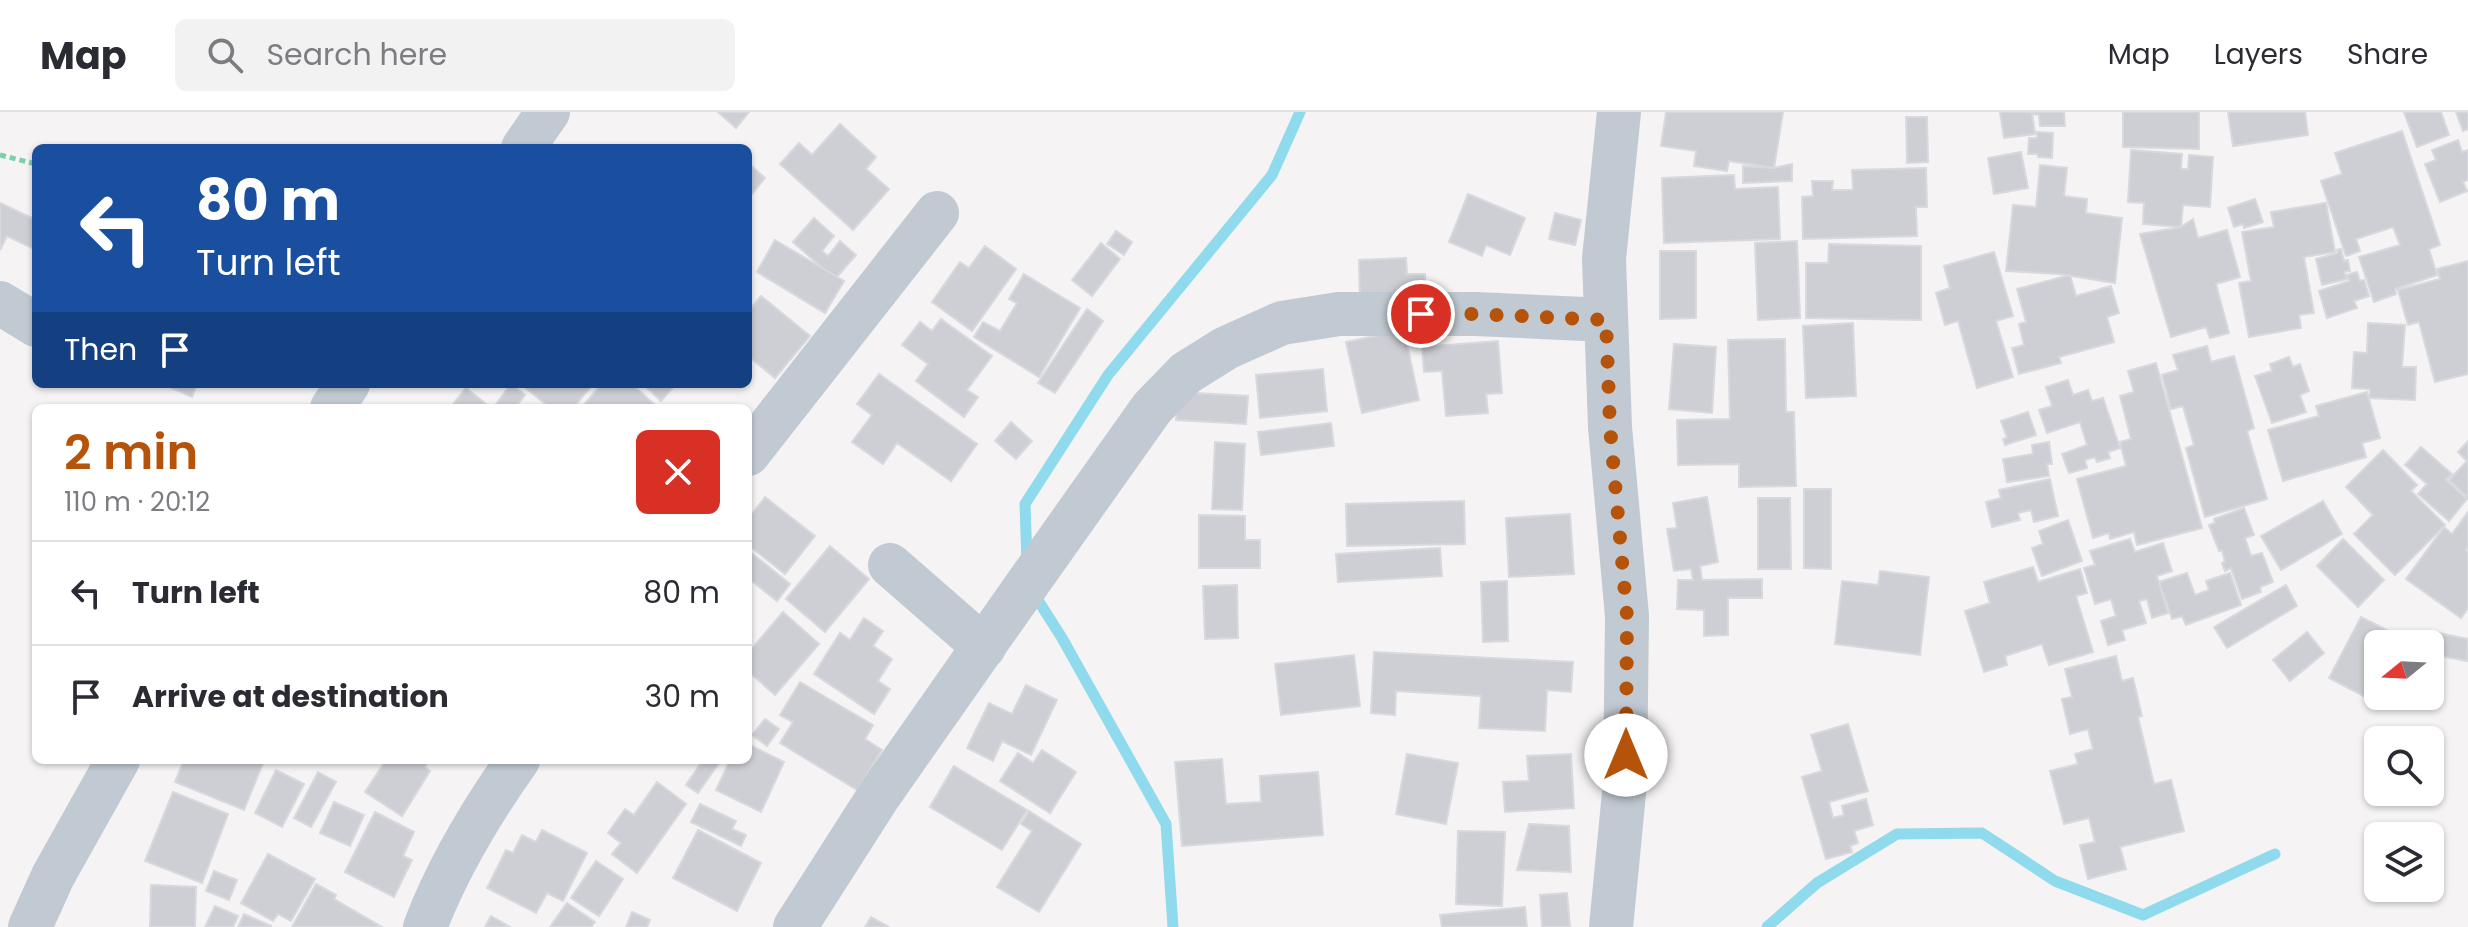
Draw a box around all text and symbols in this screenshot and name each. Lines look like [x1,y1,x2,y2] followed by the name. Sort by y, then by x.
[175,19,735,91] search box
[40,29,127,82] text: Map
[203,33,247,77] icon: search
[267,33,447,76] text: Search here
[2108,35,2170,74] text: Map
[2214,35,2303,74] text: Layers
[2347,35,2428,74] text: Share
[196,161,340,240] text: 80 m
[64,176,168,280] icon: left
[196,237,341,288] text: Turn left
[1387,280,1455,348] pin
[1399,292,1443,336] icon: arrive
[64,328,137,371] text: Then
[153,328,197,372] icon: arrive
[64,419,198,486] text: 2 min
[636,430,720,514] button: close
[64,484,210,520] text: 110 m · 20:12
[64,571,108,615] icon: left
[132,571,260,614] text: Turn left
[643,571,720,614] text: 80 m
[2364,630,2444,710] north arrow
[2364,630,2444,902] map controls
[64,675,108,719] icon: arrive
[132,675,449,718] text: Arrive at destination
[645,675,720,718] text: 30 m
[1584,713,1668,797] position arrow
[2364,726,2444,806] button: search
[2364,822,2444,902] button: layers

